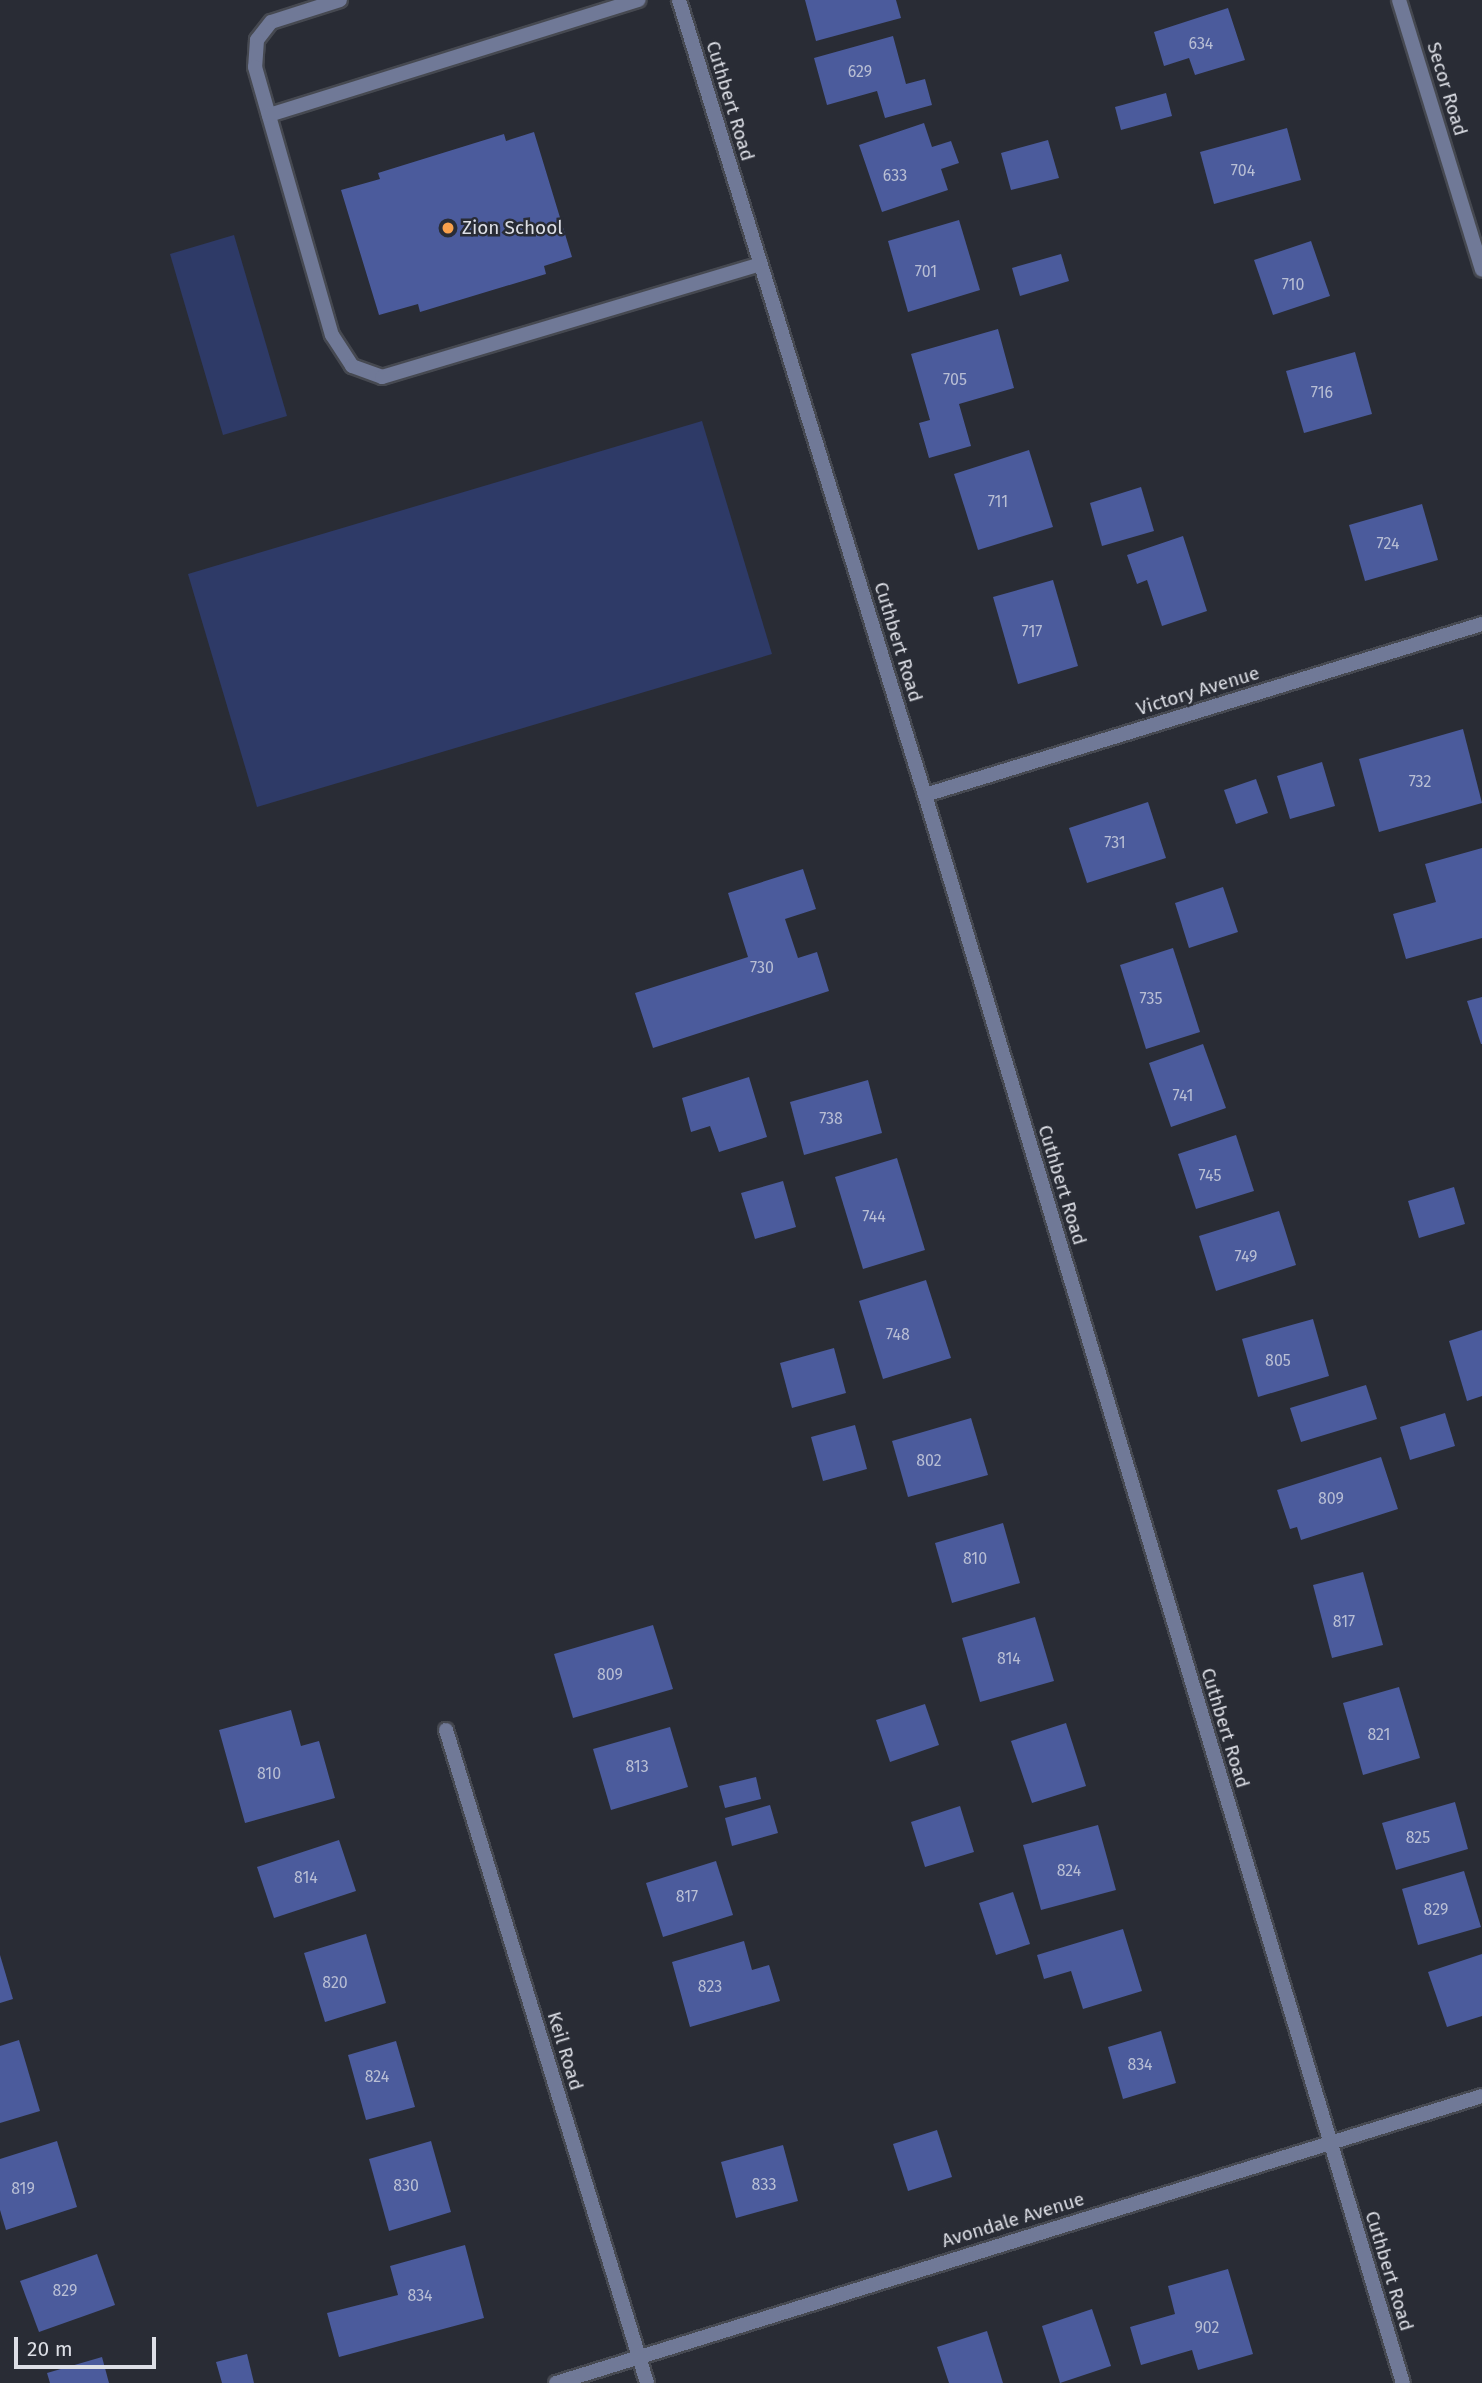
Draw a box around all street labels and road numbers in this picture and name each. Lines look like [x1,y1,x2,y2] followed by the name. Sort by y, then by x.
[701,38,759,164] street label: Cuthbert Road
[1422,39,1472,139] street label: Secor Road
[869,579,927,705] street label: Cuthbert Road
[1134,661,1262,721] street label: Victory Avenue
[1033,1122,1091,1248] street label: Cuthbert Road
[1196,1665,1254,1791] street label: Cuthbert Road
[542,2009,588,2093] street label: Keil Road
[939,2187,1087,2253] street label: Avondale Avenue
[1360,2208,1418,2334] street label: Cuthbert Road

